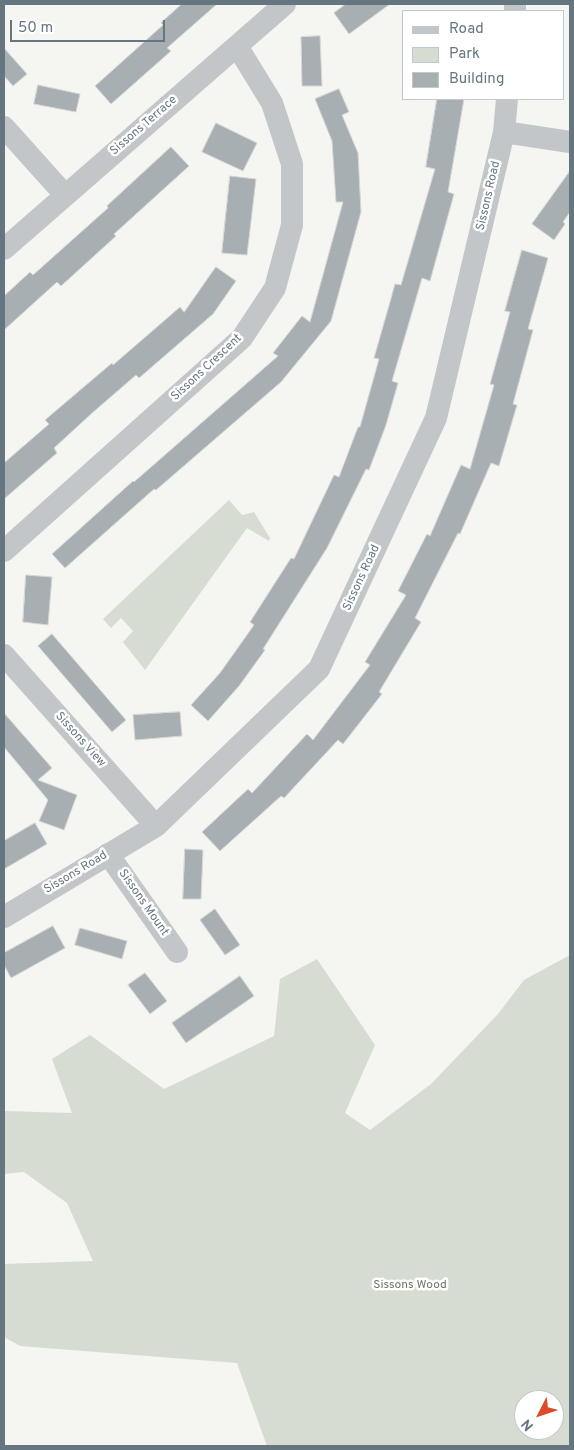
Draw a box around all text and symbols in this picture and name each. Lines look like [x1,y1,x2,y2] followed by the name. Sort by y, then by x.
[12,10,168,42] scale bar
[402,10,564,100] legend
[18,19,53,38] text: 50 m
[449,20,484,39] text: Road
[449,45,480,64] text: Park
[449,70,504,89] text: Building
[108,93,180,159] street label: Sissons Terrace
[474,160,504,232] street label: Sissons Road
[169,332,245,404] street label: Sissons Crescent
[340,543,384,613] street label: Sissons Road
[52,710,108,770] street label: Sissons View
[42,849,110,897] street label: Sissons Road
[115,867,171,939] street label: Sissons Mount
[373,1279,447,1293] park label: Sissons Wood
[514,1390,564,1440] north arrow
[518,1415,538,1434] text: N

